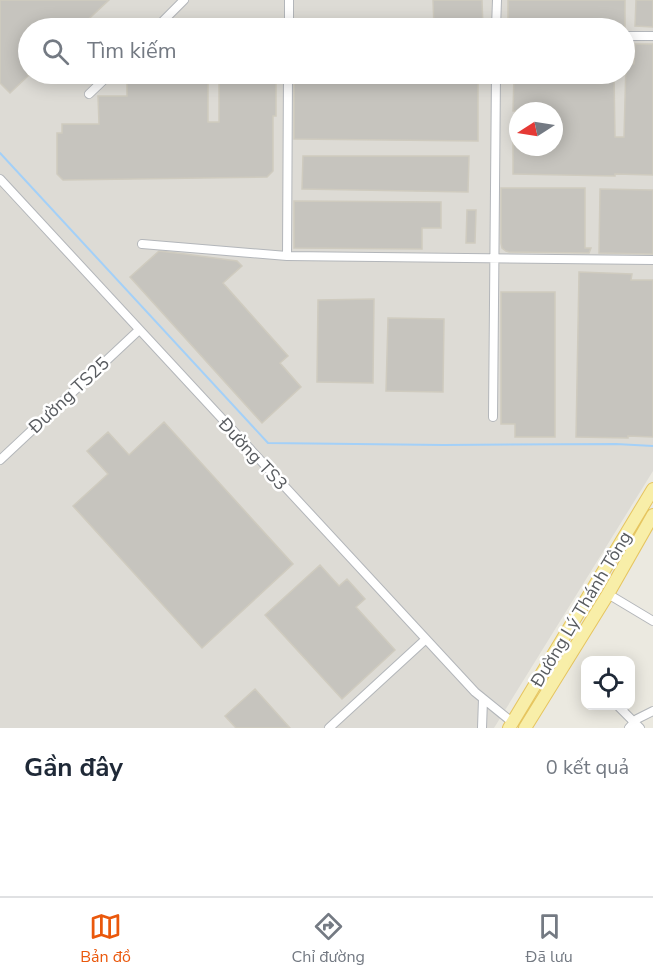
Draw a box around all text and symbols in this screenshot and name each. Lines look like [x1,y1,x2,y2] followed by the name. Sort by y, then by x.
[18,18,635,84] search box
[39,35,72,68] icon: search
[87,36,176,66] text: Tìm kiếm
[509,102,563,156] north arrow
[23,351,114,439] street label: Đường TS25
[212,412,293,496] street label: Đường TS3
[524,527,637,692] street label: Đường Lý Thánh Tông
[581,656,635,710] map controls
[581,656,635,710] button: locate
[24,750,123,785] text: Gần đây
[546,754,629,781] text: 0 kết quả
[80,910,131,968] tab: Bản đồ
[292,910,365,968] tab: Chỉ đường
[526,910,573,968] tab: Đã lưu

